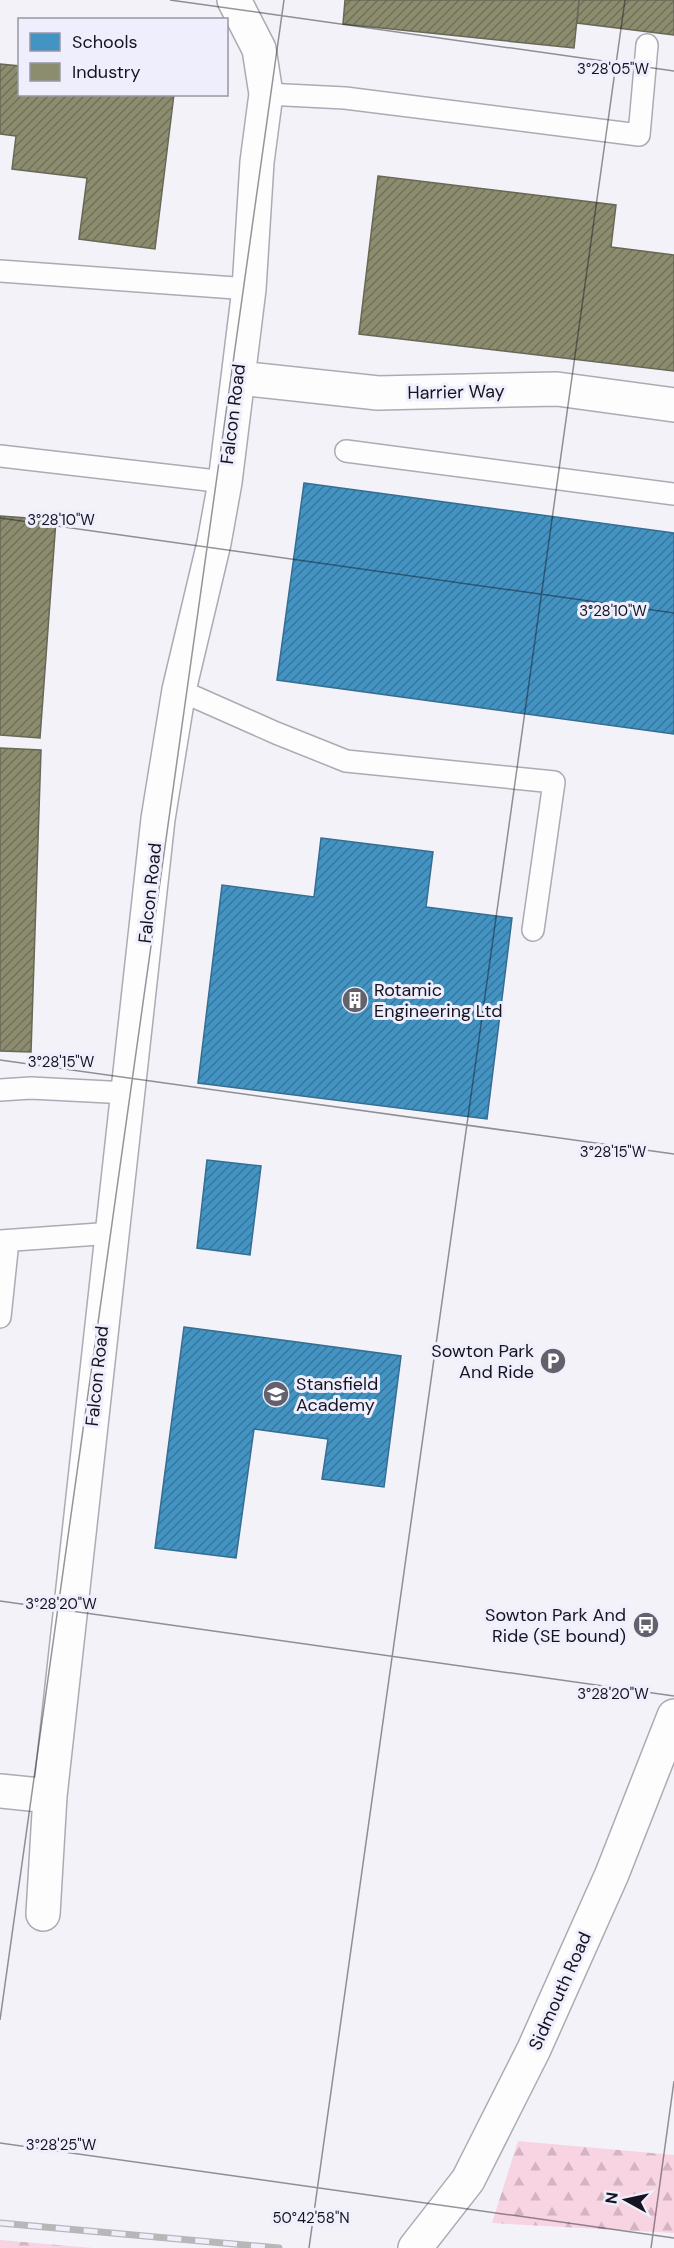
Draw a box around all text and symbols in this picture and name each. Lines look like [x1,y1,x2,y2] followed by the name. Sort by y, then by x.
[18,18,228,96] legend
[72,30,137,54] text: Schools
[577,59,649,79] text: 3°28'05"W
[72,60,141,84] text: Industry
[215,362,251,466] street label: Falcon Road
[407,379,505,405] street label: Harrier Way
[27,510,95,530] text: 3°28'10"W
[579,601,647,621] text: 3°28'10"W
[133,842,167,944] street label: Falcon Road
[374,978,502,1023] place label: Rotamic Engineering Ltd
[340,985,370,1015] building icon: Rotamic Engineering Ltd
[28,1052,95,1072] text: 3°28'15"W
[580,1142,647,1162] text: 3°28'15"W
[80,1325,114,1427] street label: Falcon Road
[431,1339,534,1384] place label: Sowton Park And Ride
[538,1346,568,1376] parking icon: Sowton Park And Ride
[296,1372,378,1417] place label: Stansfield Academy
[261,1379,291,1409] school or university icon: Stansfield Academy
[25,1594,97,1614] text: 3°28'20"W
[485,1603,626,1648] place label: Sowton Park And Ride (SE bound)
[631,1610,661,1640] bus stop icon: Sowton Park And Ride (SE bound)
[577,1684,649,1704] text: 3°28'20"W
[523,1928,597,2054] street label: Sidmouth Road
[26,2135,97,2155] text: 3°28'25"W
[596,2170,656,2230] north arrow
[600,2191,623,2205] text: N
[272,2208,350,2228] text: 50°42'58"N

